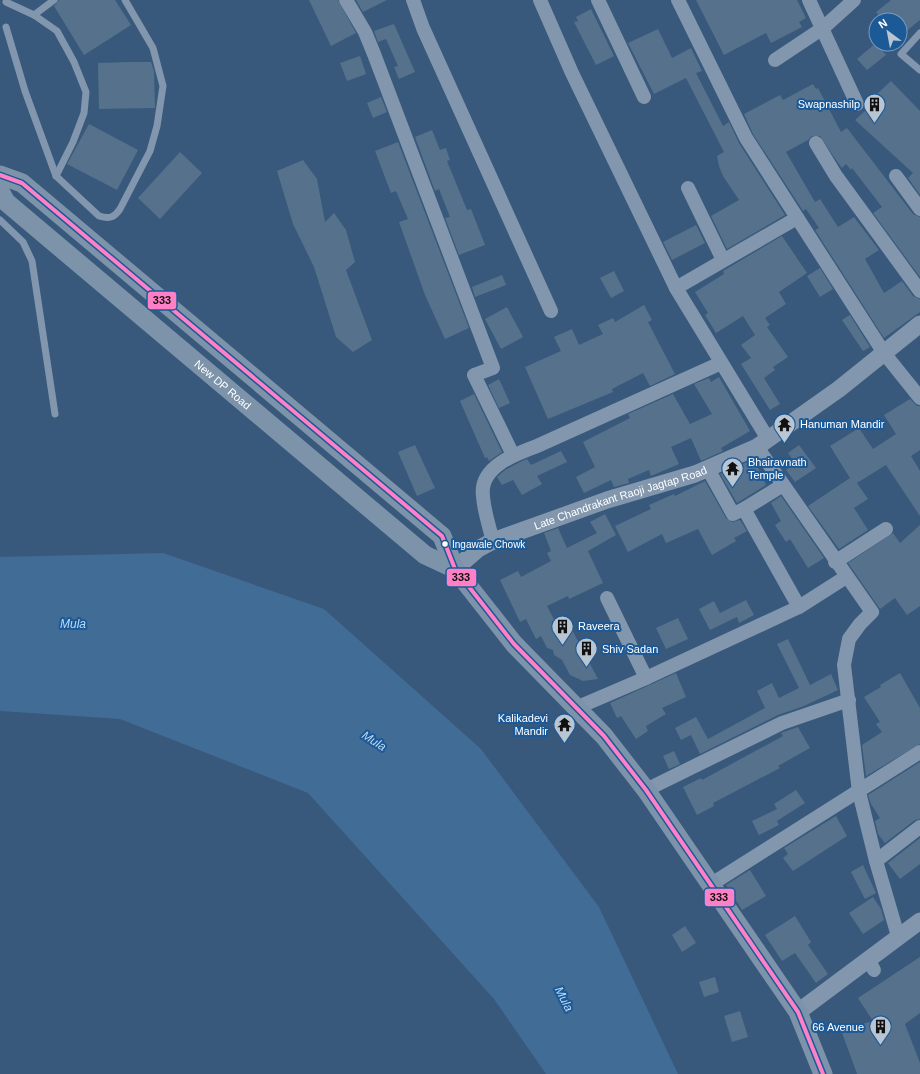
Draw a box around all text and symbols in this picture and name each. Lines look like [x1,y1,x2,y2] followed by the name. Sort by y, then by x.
[868,12,908,52] north arrow
[876,16,889,31] text: N
[862,91,888,124] building icon: Swapnashilp
[798,98,860,110] place label: Swapnashilp
[147,291,177,310] line badge: 333
[153,294,171,306] text: 333
[192,358,253,412] street label: New DP Road
[772,411,798,444] temple icon: Hanuman Mandir
[800,418,885,430] place label: Hanuman Mandir
[719,455,745,488] temple icon: Bhairavnath Temple
[748,456,807,481] place label: Bhairavnath Temple
[532,464,709,532] street label: Late Chandrakant Raoji Jagtap Road
[440,539,450,549] marker: Ingawale Chowk
[452,539,526,550] place label: Ingawale Chowk
[446,568,477,587] line badge: 333
[452,571,470,583] text: 333
[550,613,576,646] building icon: Raveera
[60,617,86,631] water label: Mula
[578,620,620,632] place label: Raveera
[573,636,599,669] building icon: Shiv Sadan
[602,643,658,655] place label: Shiv Sadan
[551,711,577,744] temple icon: Kalikadevi Mandir
[498,712,548,737] place label: Kalikadevi Mandir
[359,728,389,754] water label: Mula
[704,888,735,907] line badge: 333
[710,891,728,903] text: 333
[552,984,576,1014] water label: Mula
[867,1014,893,1047] building icon: 66 Avenue
[812,1021,864,1033] place label: 66 Avenue

